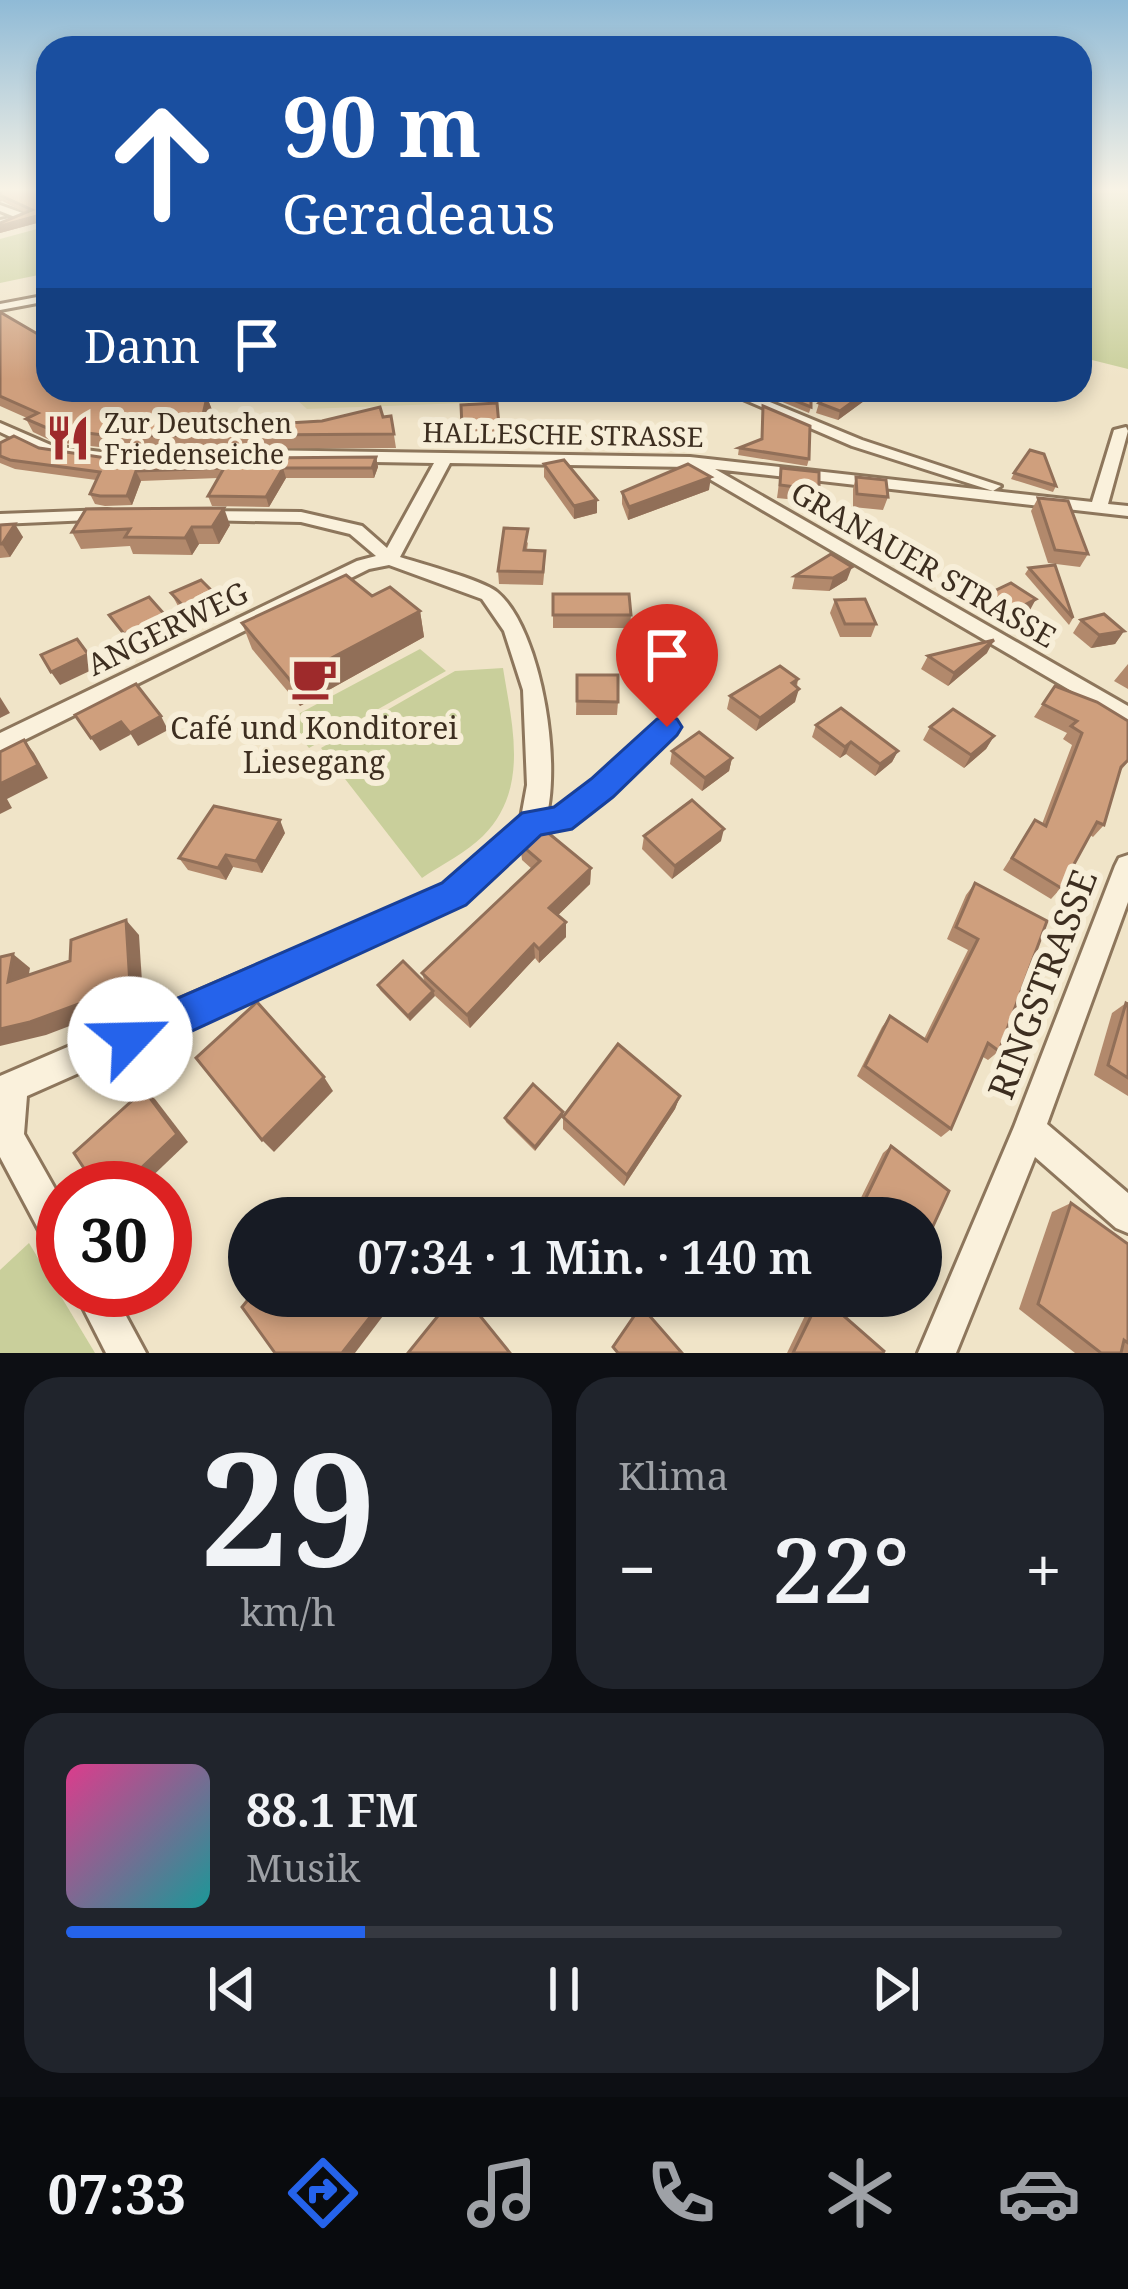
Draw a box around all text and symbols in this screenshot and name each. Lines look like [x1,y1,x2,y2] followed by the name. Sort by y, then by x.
[282,67,482,182] text: 90 m
[84,84,240,240] icon: ahead
[282,176,555,250] text: Geradeaus
[224,312,290,378] icon: arrive
[84,315,200,376] text: Dann
[104,404,292,472] place label: Zur Deutschen Friedenseiche
[43,413,93,463] restaurant icon: Zur Deutschen Friedenseiche
[422,413,704,455] street label: HALLESCHE STRASSE
[784,471,1064,657] street label: GRANAUER STRASSE
[80,571,254,685] street label: ANGERWEG
[616,604,718,727] pin
[634,622,700,688] icon: arrive
[289,653,339,703] cafe icon: Café und Konditorei Liesegang
[170,707,458,782] place label: Café und Konditorei Liesegang
[976,862,1108,1106] street label: RINGSTRASSE
[67,976,193,1102] position arrow
[36,1161,192,1317] speed limit sign: 30
[358,1226,812,1287] text: 07:34 · 1 Min. · 140 m
[200,1399,376,1612] text: 29
[618,1448,729,1501] text: Klima
[772,1507,909,1629] text: 22°
[618,1523,656,1613] text: −
[1025,1523,1062,1613] text: +
[240,1584,336,1637] text: km/h
[246,1779,418,1840] text: 88.1 FM
[246,1840,360,1893] text: Musik
[199,1956,265,2022] icon: previous
[531,1956,597,2022] icon: pause
[863,1956,929,2022] icon: next
[281,2151,365,2235] icon: directions
[460,2151,544,2235] icon: music
[639,2151,723,2235] icon: phone
[818,2151,902,2235] icon: climate
[997,2151,1081,2235] icon: car
[47,2156,186,2230] text: 07:33

